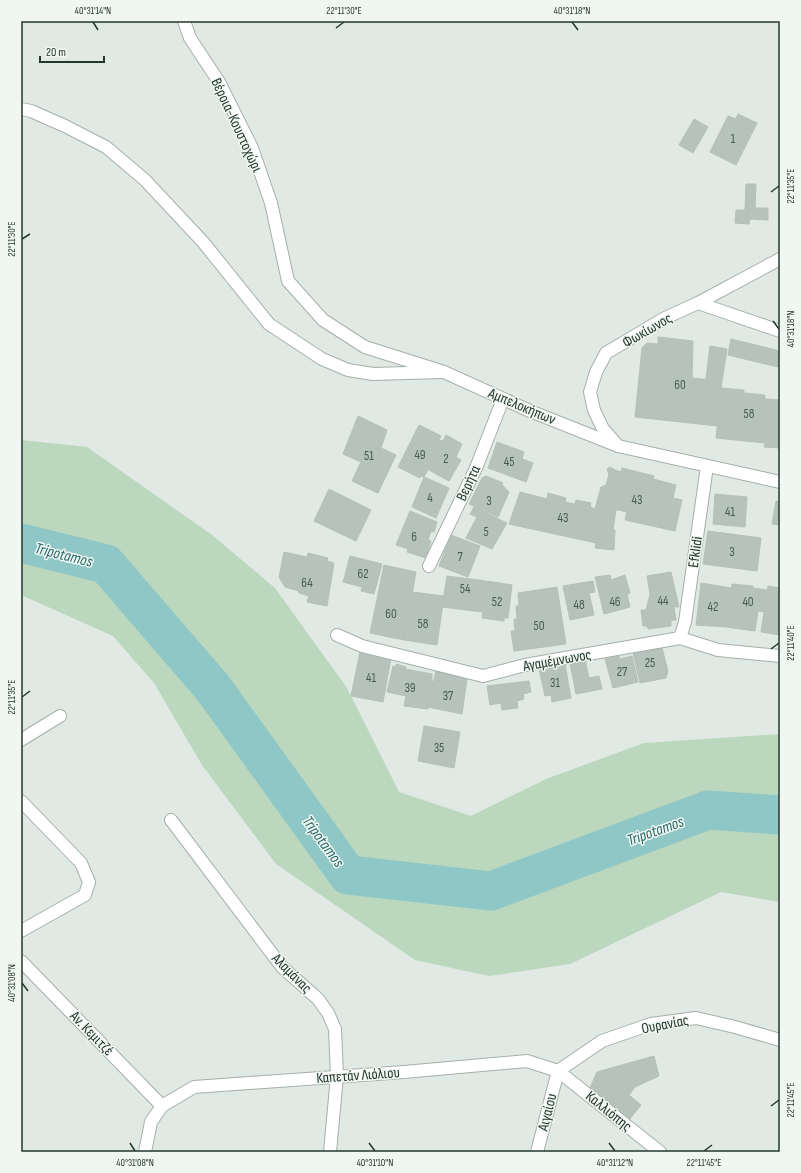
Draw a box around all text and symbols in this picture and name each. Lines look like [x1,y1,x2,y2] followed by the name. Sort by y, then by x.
[75,5,111,17] text: 40°31'14"N
[326,5,362,17] text: 22°11'30"E
[554,5,590,17] text: 40°31'18"N
[40,38,104,64] scale bar
[46,45,66,60] text: 20 m
[206,75,267,176] street label: Βέροια-Κουστοχώρι
[731,131,736,147] house number: 1
[785,169,797,203] text: 22°11'35"E
[6,221,18,257] text: 22°11'30"E
[619,309,676,352] street label: Φωκίωνος
[785,311,797,347] text: 40°31'18"N
[674,377,686,393] house number: 60
[484,383,558,429] street label: Αμπελοκήπων
[744,406,755,422] house number: 58
[414,447,426,463] house number: 49
[364,448,374,464] house number: 51
[443,451,449,467] house number: 2
[504,454,514,470] house number: 45
[452,462,485,504] street label: Βερήτα
[427,490,433,506] house number: 4
[632,492,642,508] house number: 43
[486,493,492,509] house number: 3
[725,504,735,520] house number: 41
[558,510,568,526] house number: 43
[483,524,489,540] house number: 5
[411,529,417,545] house number: 6
[684,535,707,569] street label: Efklidi
[33,539,95,572] water label: Tripotamos
[729,544,735,560] house number: 3
[457,549,463,565] house number: 7
[357,566,369,582] house number: 62
[301,575,313,591] house number: 64
[460,581,471,597] house number: 54
[658,593,669,609] house number: 44
[492,594,502,610] house number: 52
[609,594,621,610] house number: 46
[742,594,754,610] house number: 40
[573,597,585,613] house number: 48
[708,599,718,615] house number: 42
[385,606,397,622] house number: 60
[418,616,429,632] house number: 58
[533,618,545,634] house number: 50
[785,625,797,661] text: 22°11'40"E
[520,645,593,676] street label: Αγαμέμνωνος
[645,655,655,671] house number: 25
[617,664,628,680] house number: 27
[366,670,376,686] house number: 41
[550,675,560,691] house number: 31
[6,680,18,714] text: 22°11'35"E
[404,680,416,696] house number: 39
[443,688,454,704] house number: 37
[434,740,444,756] house number: 35
[298,812,348,872] water label: Tripotamos
[625,812,687,850] water label: Tripotamos
[267,949,316,998] street label: Αλαμάνας
[6,964,18,1002] text: 40°31'08"N
[65,1006,118,1060] street label: Αν. Κεμιτζέ
[640,1011,690,1038] street label: Ουρανίας
[316,1063,400,1088] street label: Καπετάν Λιόλιου
[785,1083,797,1117] text: 22°11'45"E
[582,1087,636,1136] street label: Καλλιόπης
[533,1091,561,1134] street label: Αιγαίου
[116,1157,154,1169] text: 40°31'08"N
[357,1157,393,1169] text: 40°31'10"N
[597,1157,633,1169] text: 40°31'12"N
[687,1157,721,1169] text: 22°11'45"E

